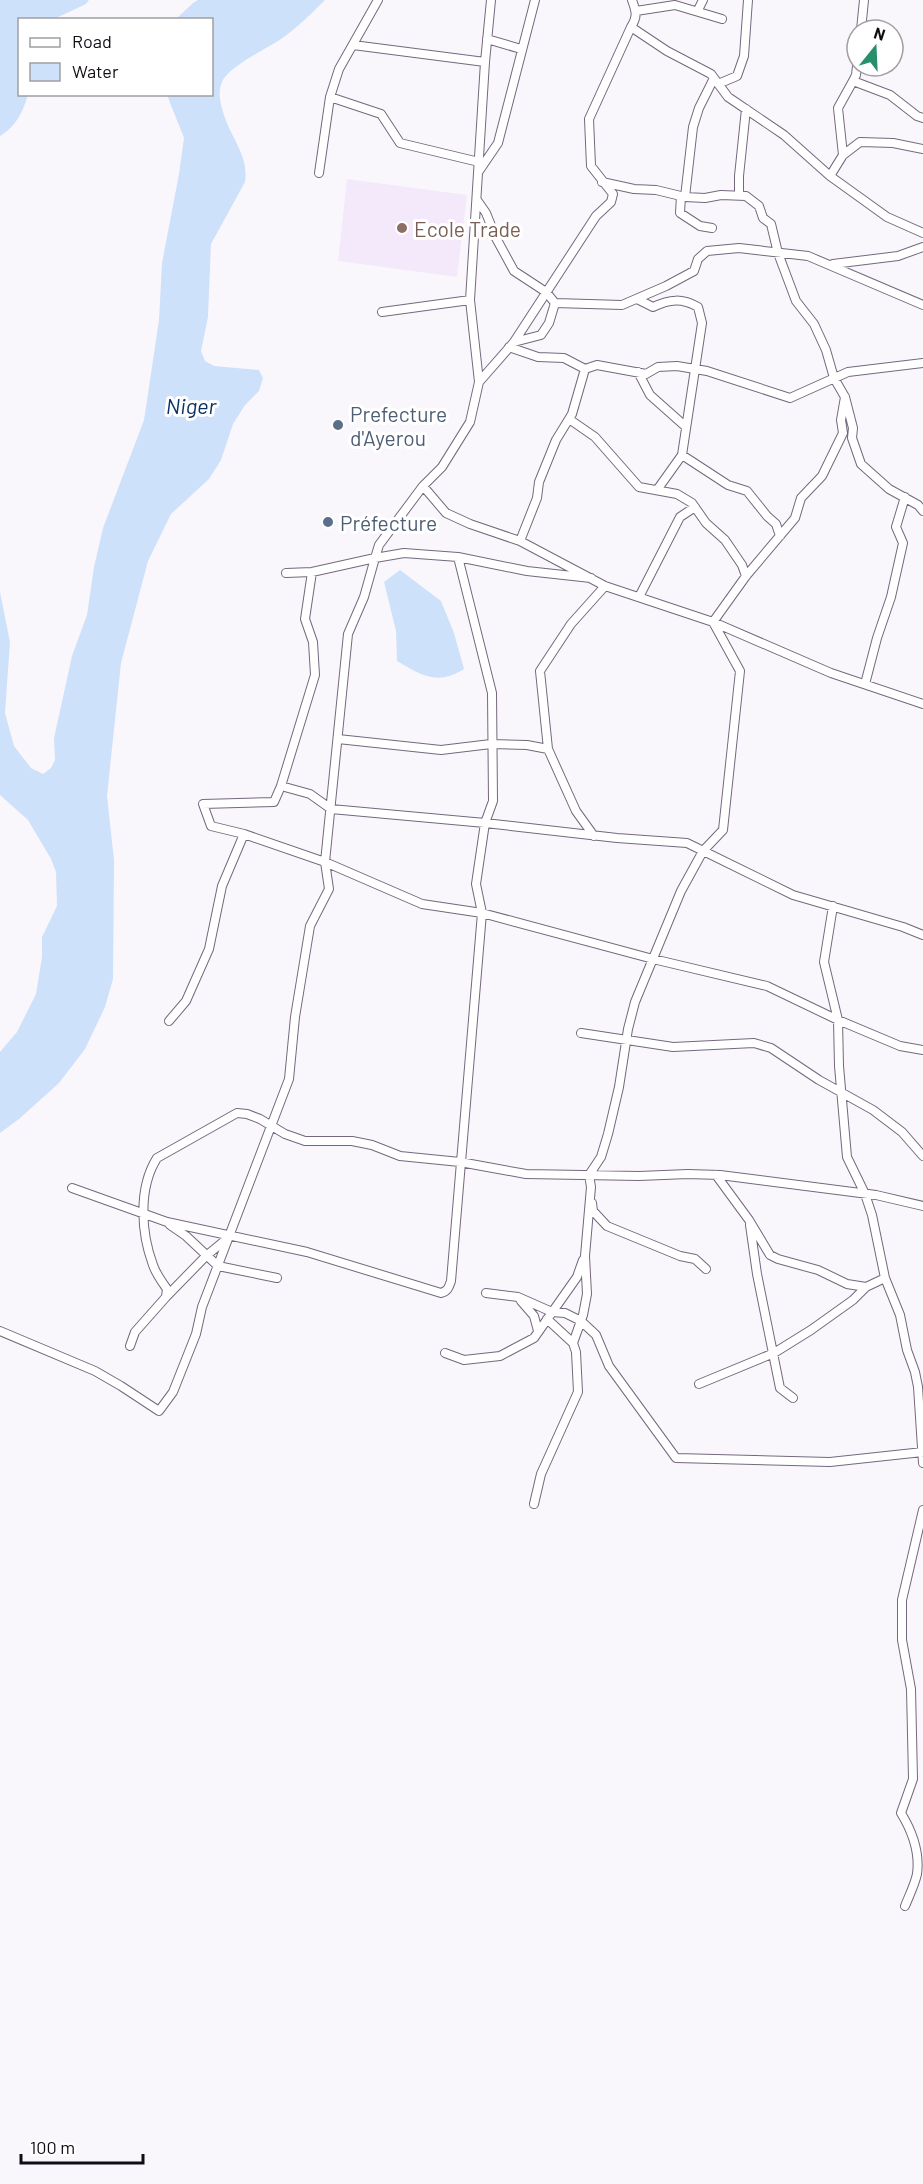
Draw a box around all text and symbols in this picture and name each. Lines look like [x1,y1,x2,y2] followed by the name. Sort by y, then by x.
[18,18,213,96] legend
[845,18,905,78] north arrow
[872,23,888,44] text: N
[72,30,112,52] text: Road
[72,60,119,82] text: Water
[414,216,521,241] place label: Ecole Trade
[395,221,409,235] marker: Ecole Trade
[166,392,217,418] water label: Niger
[350,401,447,450] place label: Prefecture d'Ayerou
[331,418,345,432] marker: Prefecture d'Ayerou
[340,510,437,535] place label: Préfecture
[321,515,335,529] marker: Préfecture
[21,2127,142,2165] scale bar
[30,2136,75,2158] text: 100 m

